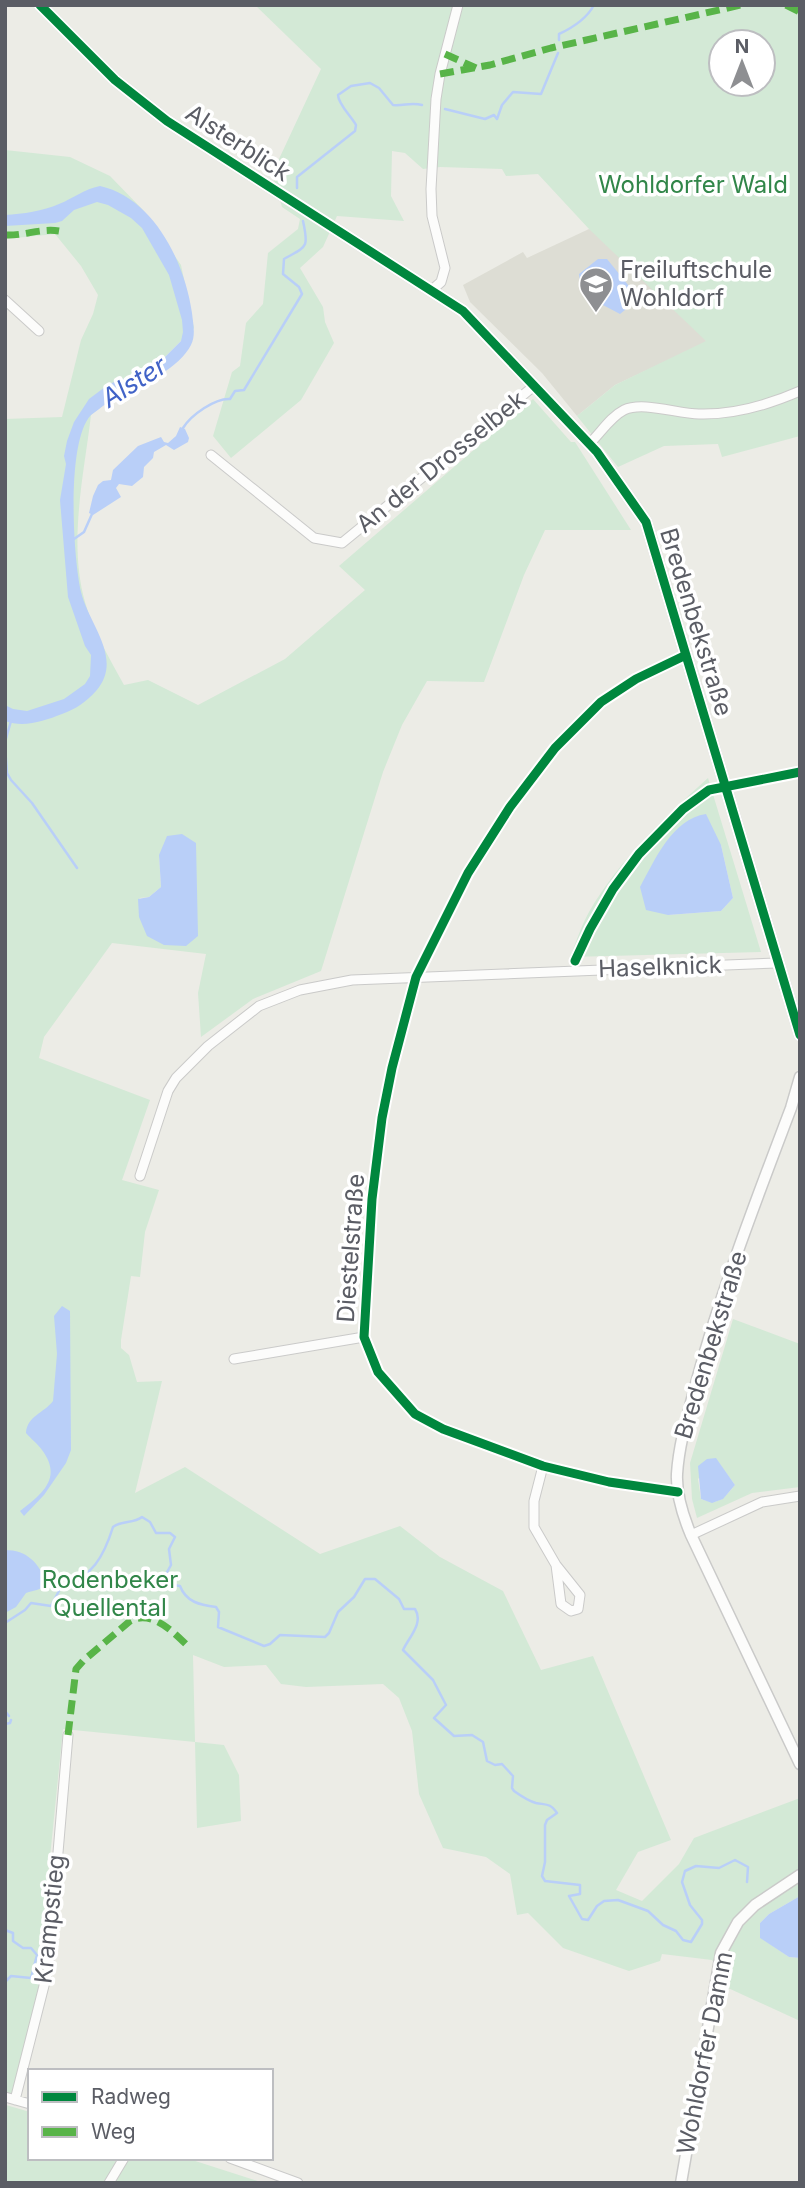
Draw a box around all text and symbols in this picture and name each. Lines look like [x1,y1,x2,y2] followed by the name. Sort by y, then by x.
[707,28,777,98] north arrow
[735,35,749,58] text: N
[180,98,296,187] street label: Alsterblick
[598,170,788,199] park label: Wohldorfer Wald
[620,255,772,312] place label: Freiluftschule Wohldorf
[577,265,615,314] school or university icon: Freiluftschule Wohldorf
[95,349,173,414] water label: Alster
[350,384,531,539] street label: An der Drosselbek
[654,524,739,719] street label: Bredenbekstraße
[598,950,722,983] street label: Haselknick
[331,1173,370,1323] street label: Diestelstraße
[668,1247,753,1442] street label: Bredenbekstraße
[42,1565,178,1622] park label: Rodenbeker Quellental
[28,1853,71,1985] street label: Krampstieg
[671,1949,738,2157] street label: Wohldorfer Damm
[28,2069,273,2160] legend
[91,2084,171,2109] text: Radweg
[91,2119,136,2144] text: Weg

